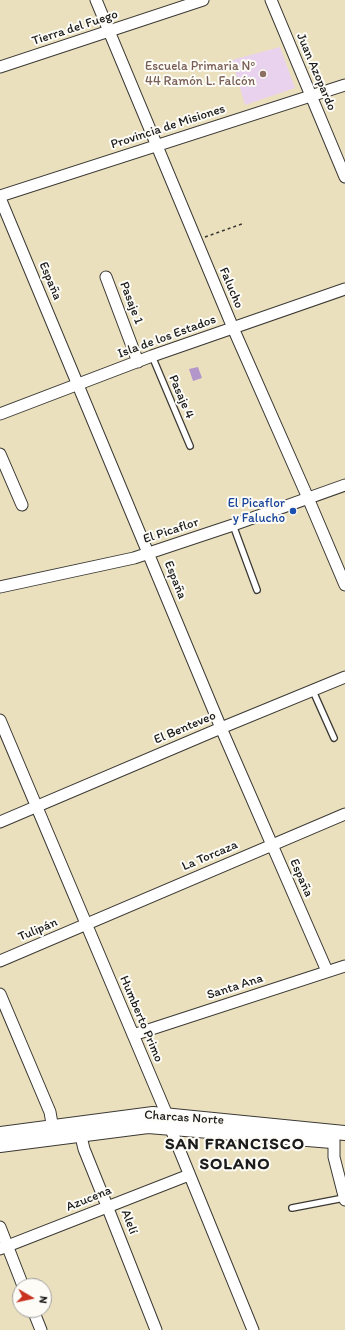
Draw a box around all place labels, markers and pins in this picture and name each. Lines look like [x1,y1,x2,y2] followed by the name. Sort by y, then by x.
[145,59,255,90] place label: Escuela Primaria Nº 44 Ramón L. Falcón
[258,69,268,79] marker: Escuela Primaria Nº 44 Ramón L. Falcón
[228,496,285,527] place label: El Picaflor y Falucho
[288,506,298,516] marker: El Picaflor y Falucho

